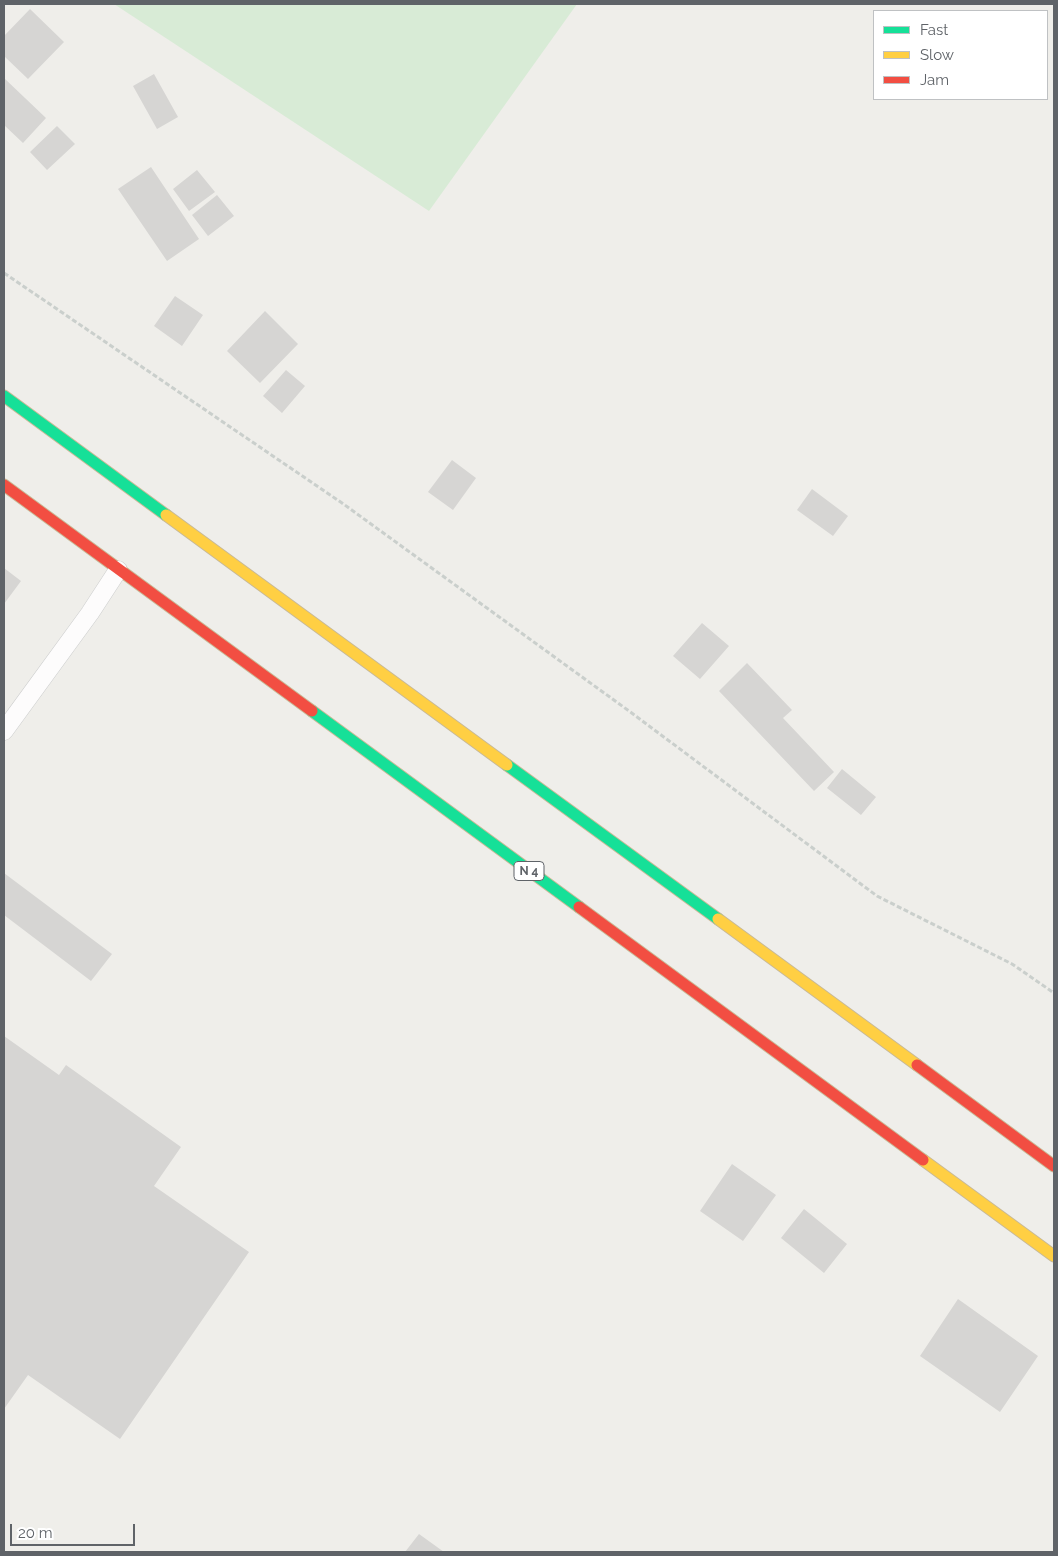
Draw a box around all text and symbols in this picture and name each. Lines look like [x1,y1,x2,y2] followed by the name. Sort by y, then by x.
[873,10,1048,100] legend
[920,21,948,39] text: Fast
[920,46,954,64] text: Slow
[920,71,949,89] text: Jam
[514,861,544,880] road number: N 4
[12,1514,138,1546] scale bar
[18,1524,53,1542] text: 20 m

